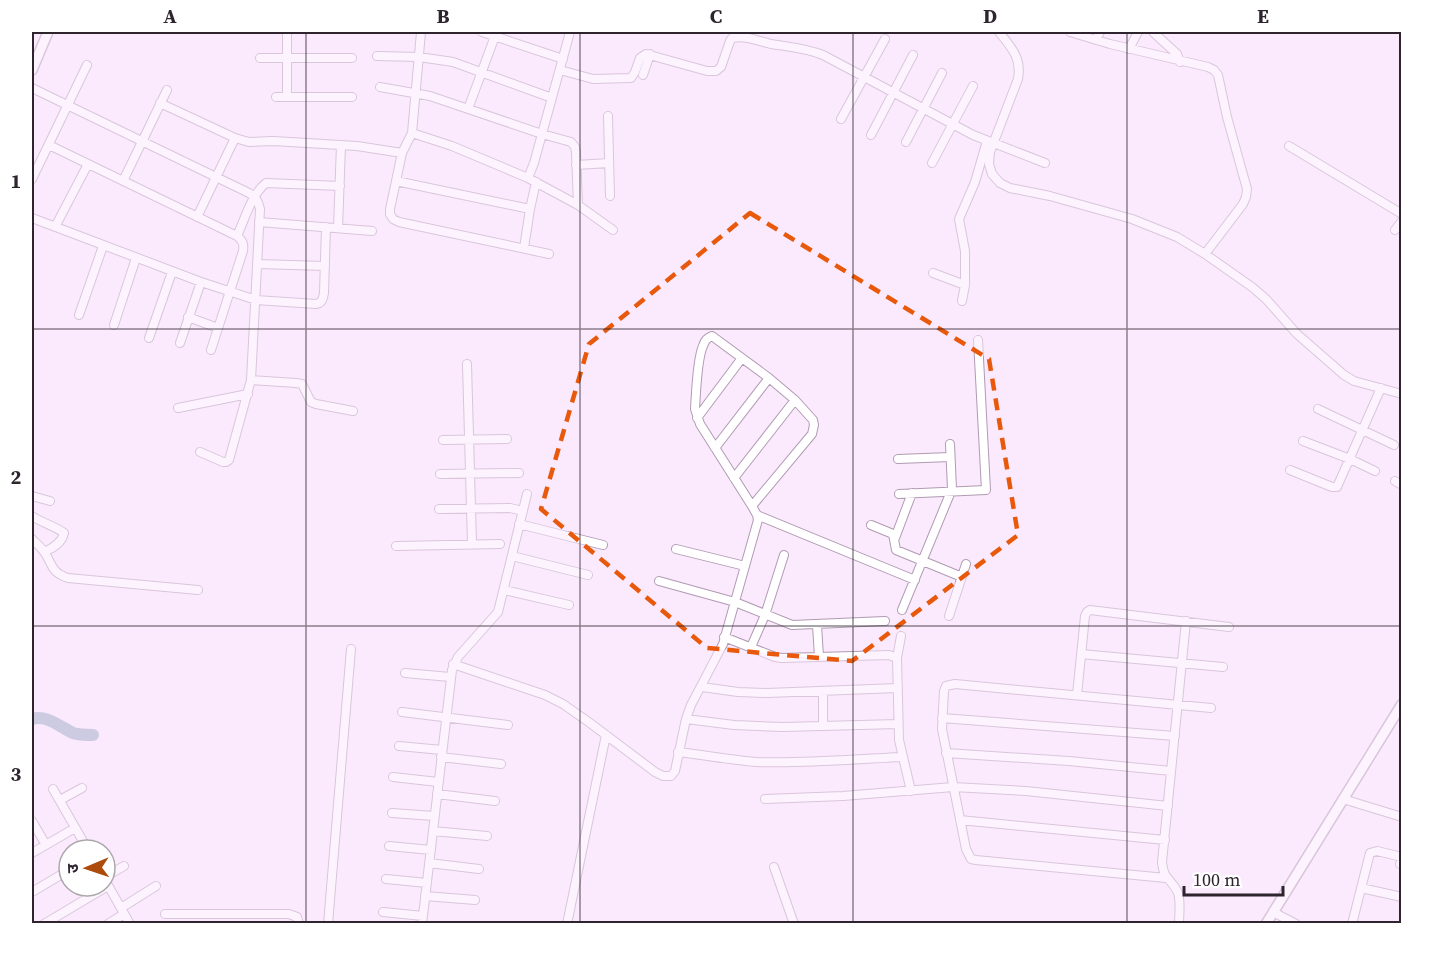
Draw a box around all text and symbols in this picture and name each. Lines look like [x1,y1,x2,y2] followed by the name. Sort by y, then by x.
[163,2,177,30] text: A
[436,2,450,30] text: B
[710,2,722,30] text: C
[983,2,997,30] text: D
[1257,2,1269,30] text: E
[11,167,21,195] text: 1
[11,463,22,491] text: 2
[11,760,22,788] text: 3
[57,838,117,898] north arrow
[1184,859,1283,897] scale bar
[61,863,83,874] text: उ
[1193,867,1240,892] text: 100 m

